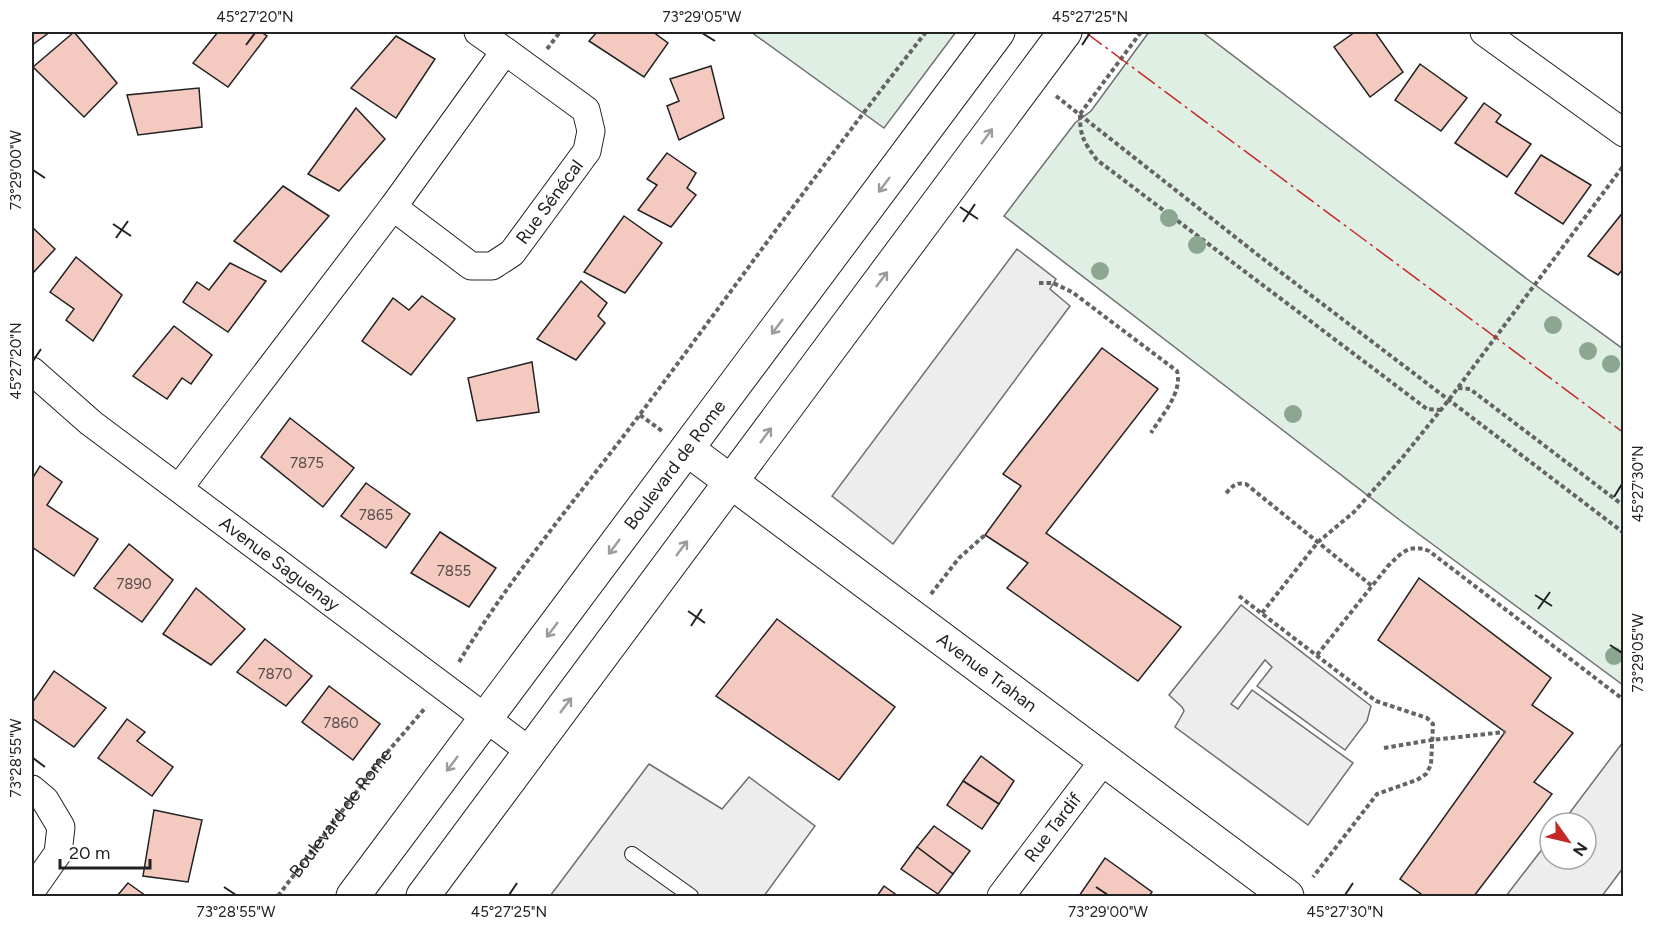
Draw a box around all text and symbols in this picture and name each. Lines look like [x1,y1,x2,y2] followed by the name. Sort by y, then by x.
[216,8,294,26] text: 45°27'20"N
[662,8,742,26] text: 73°29'05"W
[1052,8,1128,26] text: 45°27'25"N
[7,129,25,210] text: 73°29'00"W
[981,129,994,145] one-way arrow
[511,155,588,249] street label: Rue Sénécal
[877,176,890,192] one-way arrow
[876,271,888,287] one-way arrow
[771,319,784,335] one-way arrow
[7,322,25,400] text: 45°27'20"N
[619,396,730,534] street label: Boulevard de Rome
[759,428,772,444] one-way arrow
[1629,445,1647,523] text: 45°27'30"N
[290,454,324,472] house number: 7875
[359,506,393,524] house number: 7865
[215,512,344,616] street label: Avenue Saguenay
[608,538,620,554] one-way arrow
[675,541,688,557] one-way arrow
[437,562,471,580] house number: 7855
[116,575,152,593] house number: 7890
[1629,613,1647,693] text: 73°29'05"W
[546,621,558,637] one-way arrow
[933,628,1041,717] street label: Avenue Trahan
[258,665,292,683] house number: 7870
[559,697,572,713] one-way arrow
[323,714,359,732] house number: 7860
[7,718,25,797] text: 73°28'55"W
[285,744,397,882] street label: Boulevard de Rome
[446,756,458,772] one-way arrow
[1020,788,1086,866] street label: Rue Tardif
[1538,811,1598,871] north arrow
[60,832,150,870] scale bar
[1569,839,1591,860] text: N
[69,842,110,864] text: 20 m
[197,903,276,921] text: 73°28'55"W
[471,903,547,921] text: 45°27'25"N
[1068,903,1149,921] text: 73°29'00"W
[1306,903,1384,921] text: 45°27'30"N

